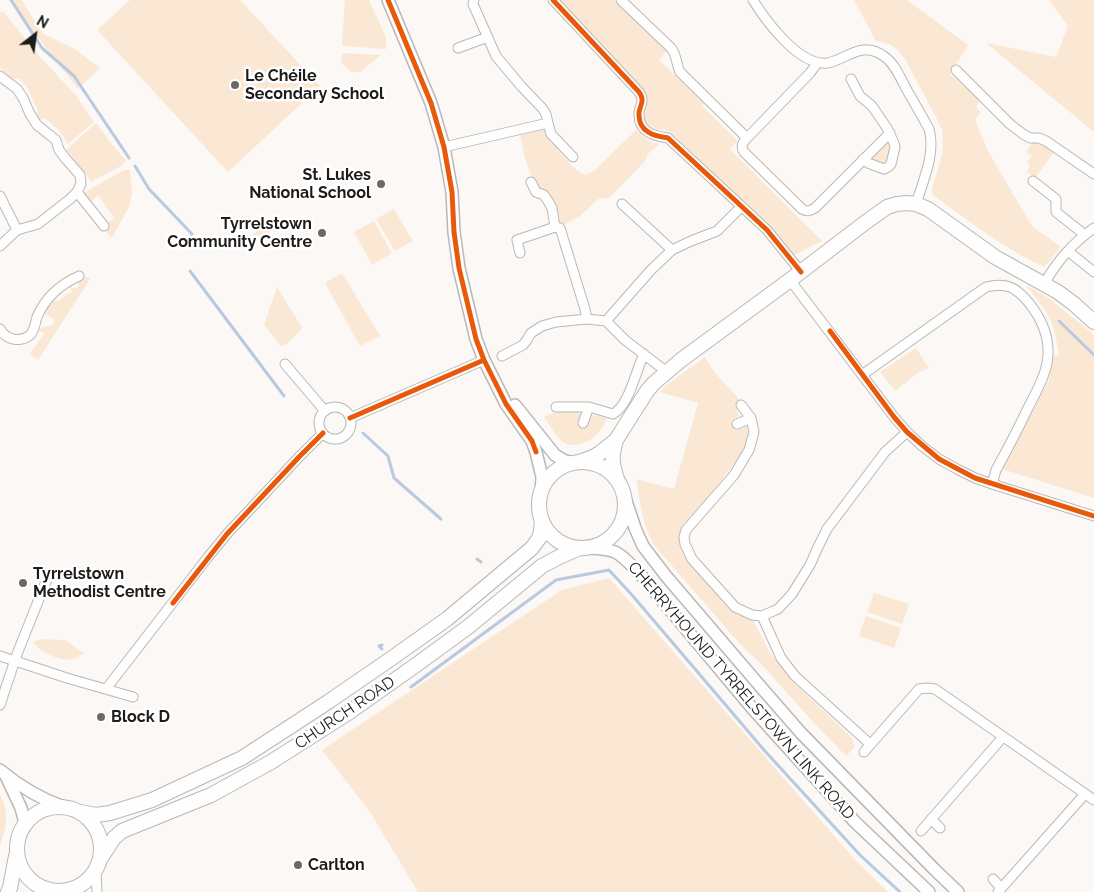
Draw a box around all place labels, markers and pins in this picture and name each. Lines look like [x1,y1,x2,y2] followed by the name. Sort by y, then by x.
[245,66,384,104] place label: Le Chéile Secondary School
[229,79,241,91] marker: Le Chéile Secondary School
[249,165,371,203] place label: St. Lukes National School
[375,178,387,190] marker: St. Lukes National School
[167,214,312,252] place label: Tyrrelstown Community Centre
[316,227,328,239] marker: Tyrrelstown Community Centre
[33,564,166,602] place label: Tyrrelstown Methodist Centre
[17,577,29,589] marker: Tyrrelstown Methodist Centre
[111,707,170,727] place label: Block D
[95,711,107,723] marker: Block D
[308,855,365,875] place label: Carlton
[292,859,304,871] marker: Carlton

